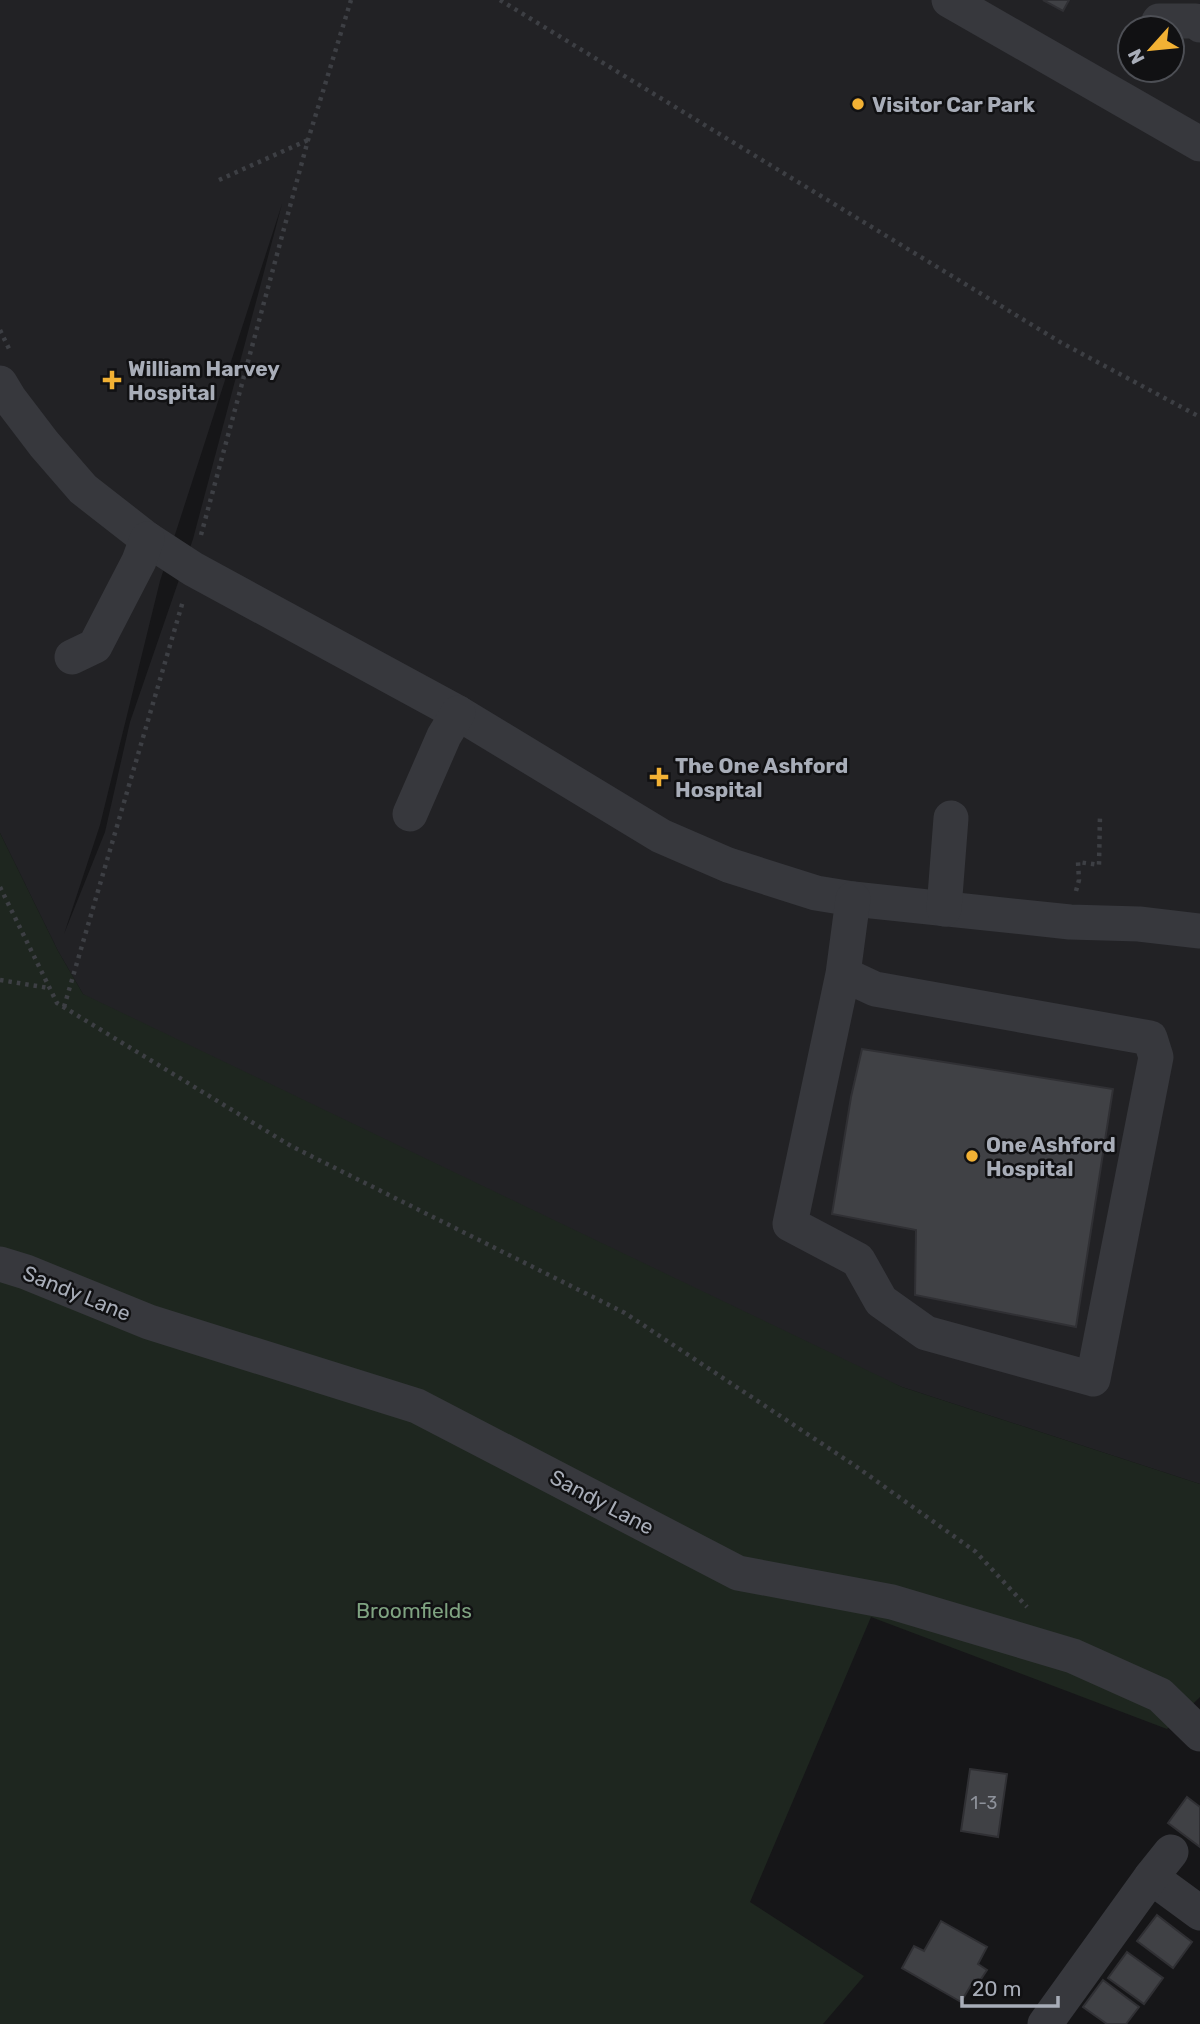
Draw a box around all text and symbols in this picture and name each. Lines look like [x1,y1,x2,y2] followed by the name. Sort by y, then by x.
[1116,14,1186,84] north arrow
[1123,45,1150,68] text: N
[872,92,1036,117] place label: Visitor Car Park
[850,96,866,112] marker: Visitor Car Park
[128,356,280,405] place label: William Harvey Hospital
[102,370,122,390] marker: William Harvey Hospital
[675,753,848,802] place label: The One Ashford Hospital
[649,767,669,787] marker: The One Ashford Hospital
[986,1132,1116,1181] place label: One Ashford Hospital
[964,1148,980,1164] marker: One Ashford Hospital
[19,1260,135,1326] street label: Sandy Lane
[546,1464,658,1540] street label: Sandy Lane
[356,1598,472,1623] park label: Broomfields
[971,1792,997,1814] house number: 1-3
[962,1965,1058,2009] scale bar
[972,1976,1021,2001] text: 20 m

